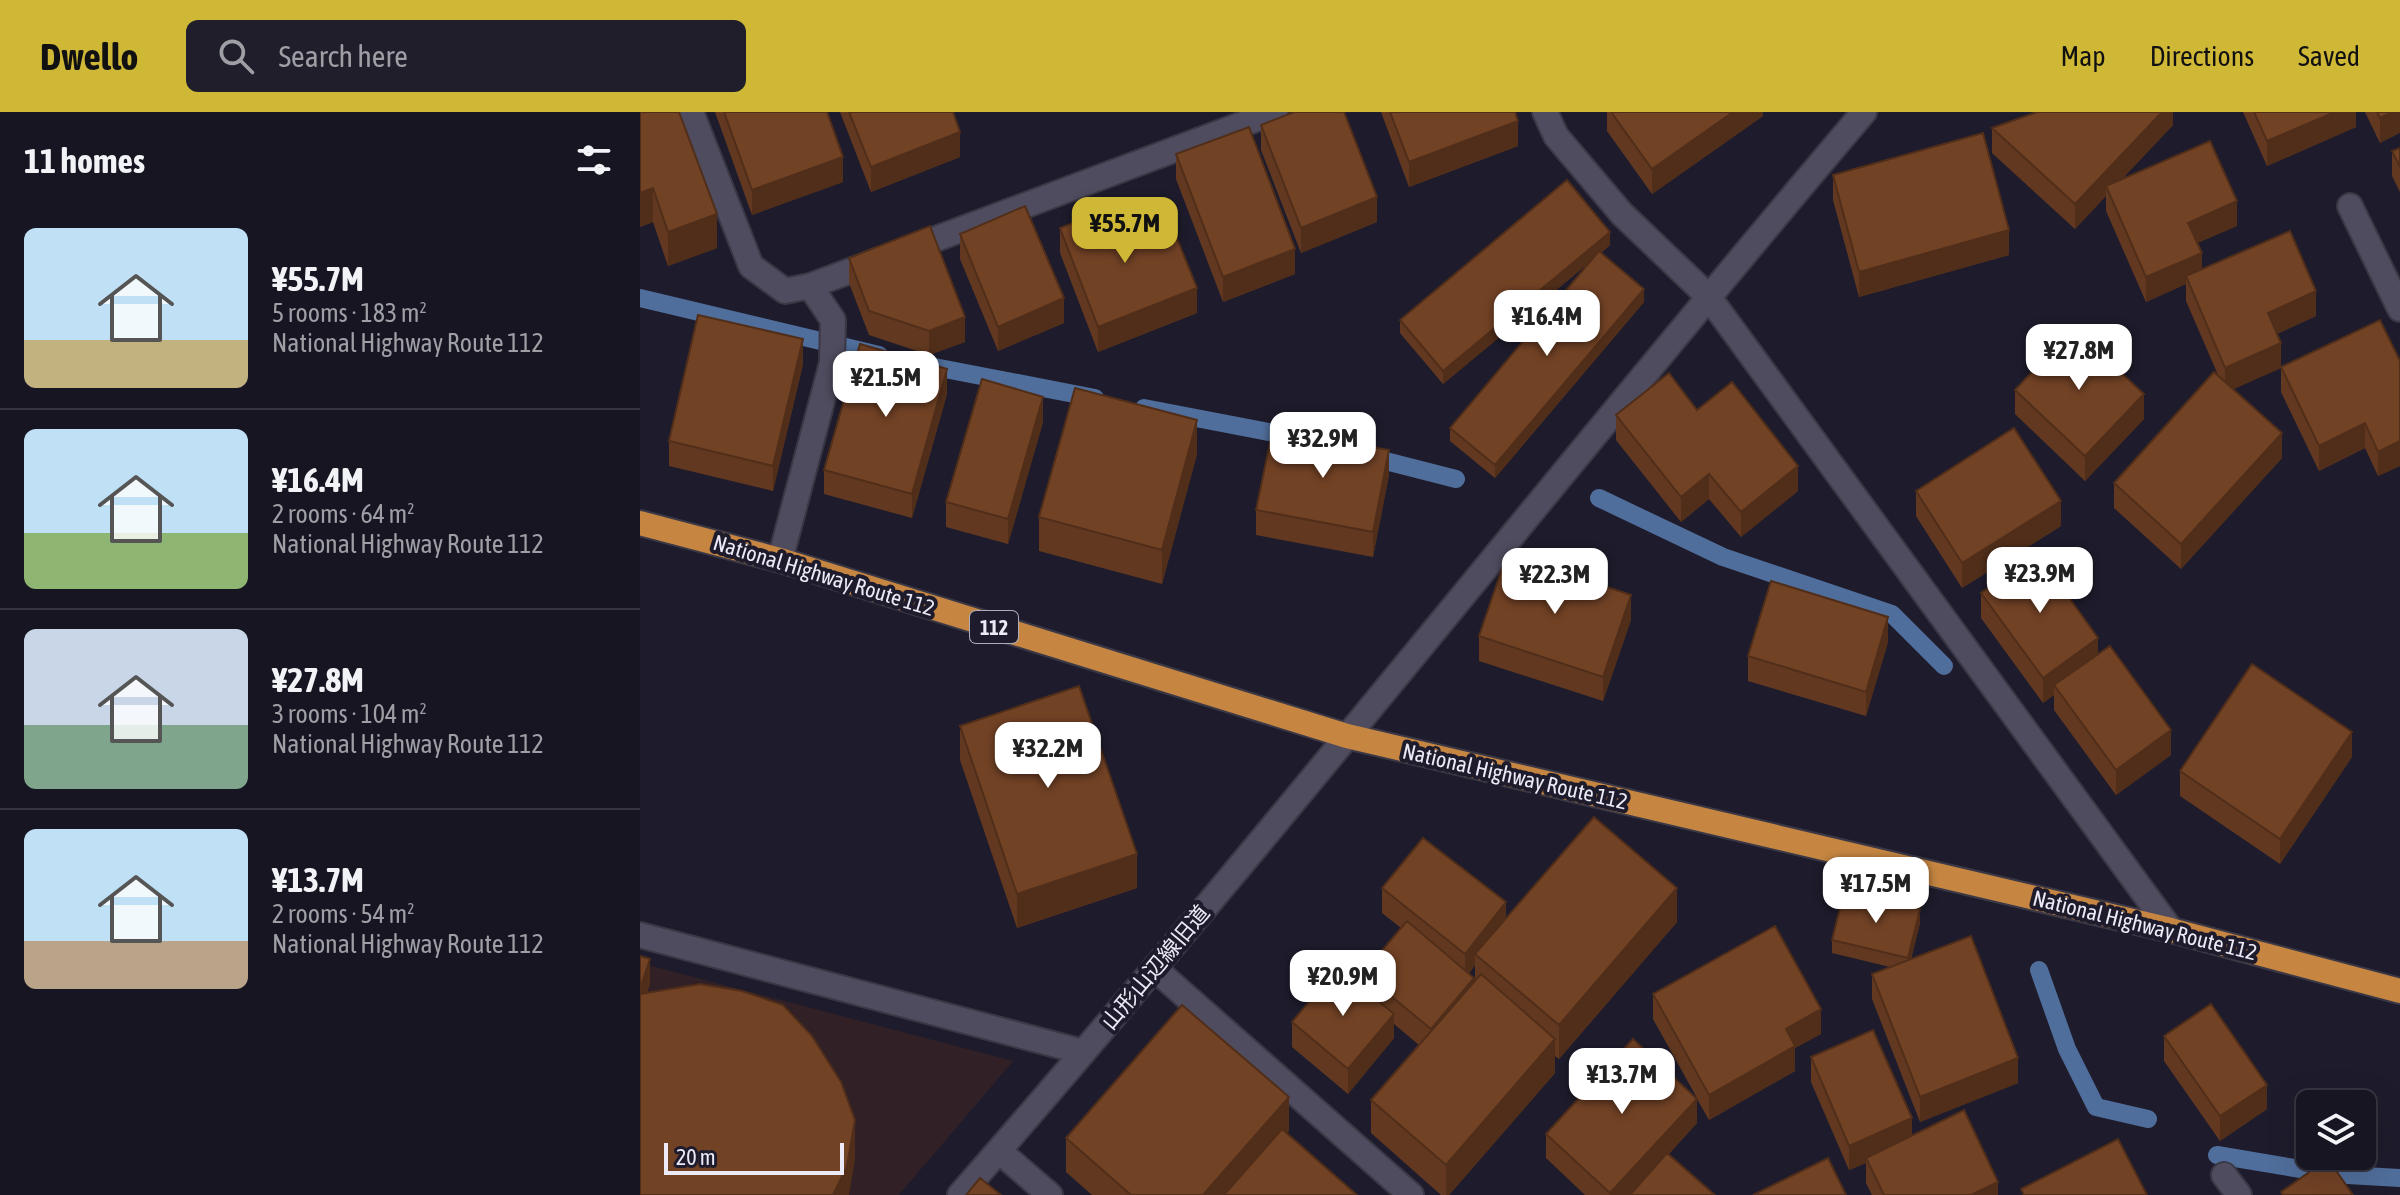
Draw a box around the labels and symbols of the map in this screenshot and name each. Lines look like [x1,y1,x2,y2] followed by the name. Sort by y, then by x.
[1060,197,1190,265] pin: ¥55.7M
[1482,290,1612,358] pin: ¥16.4M
[2014,324,2144,392] pin: ¥27.8M
[821,351,951,419] pin: ¥21.5M
[1258,412,1388,480] pin: ¥32.9M
[710,529,938,621] street label: National Highway Route 112
[1975,547,2105,615] pin: ¥23.9M
[1490,548,1620,616] pin: ¥22.3M
[970,611,1018,643] road number: 112
[983,722,1113,790] pin: ¥32.2M
[1400,737,1630,815] street label: National Highway Route 112
[1811,857,1941,925] pin: ¥17.5M
[2030,885,2260,965] street label: National Highway Route 112
[1096,900,1214,1034] street label: 山形山辺線旧道
[1278,950,1408,1018] pin: ¥20.9M
[1557,1048,1687,1116] pin: ¥13.7M
[664,1139,844,1175] scale bar

